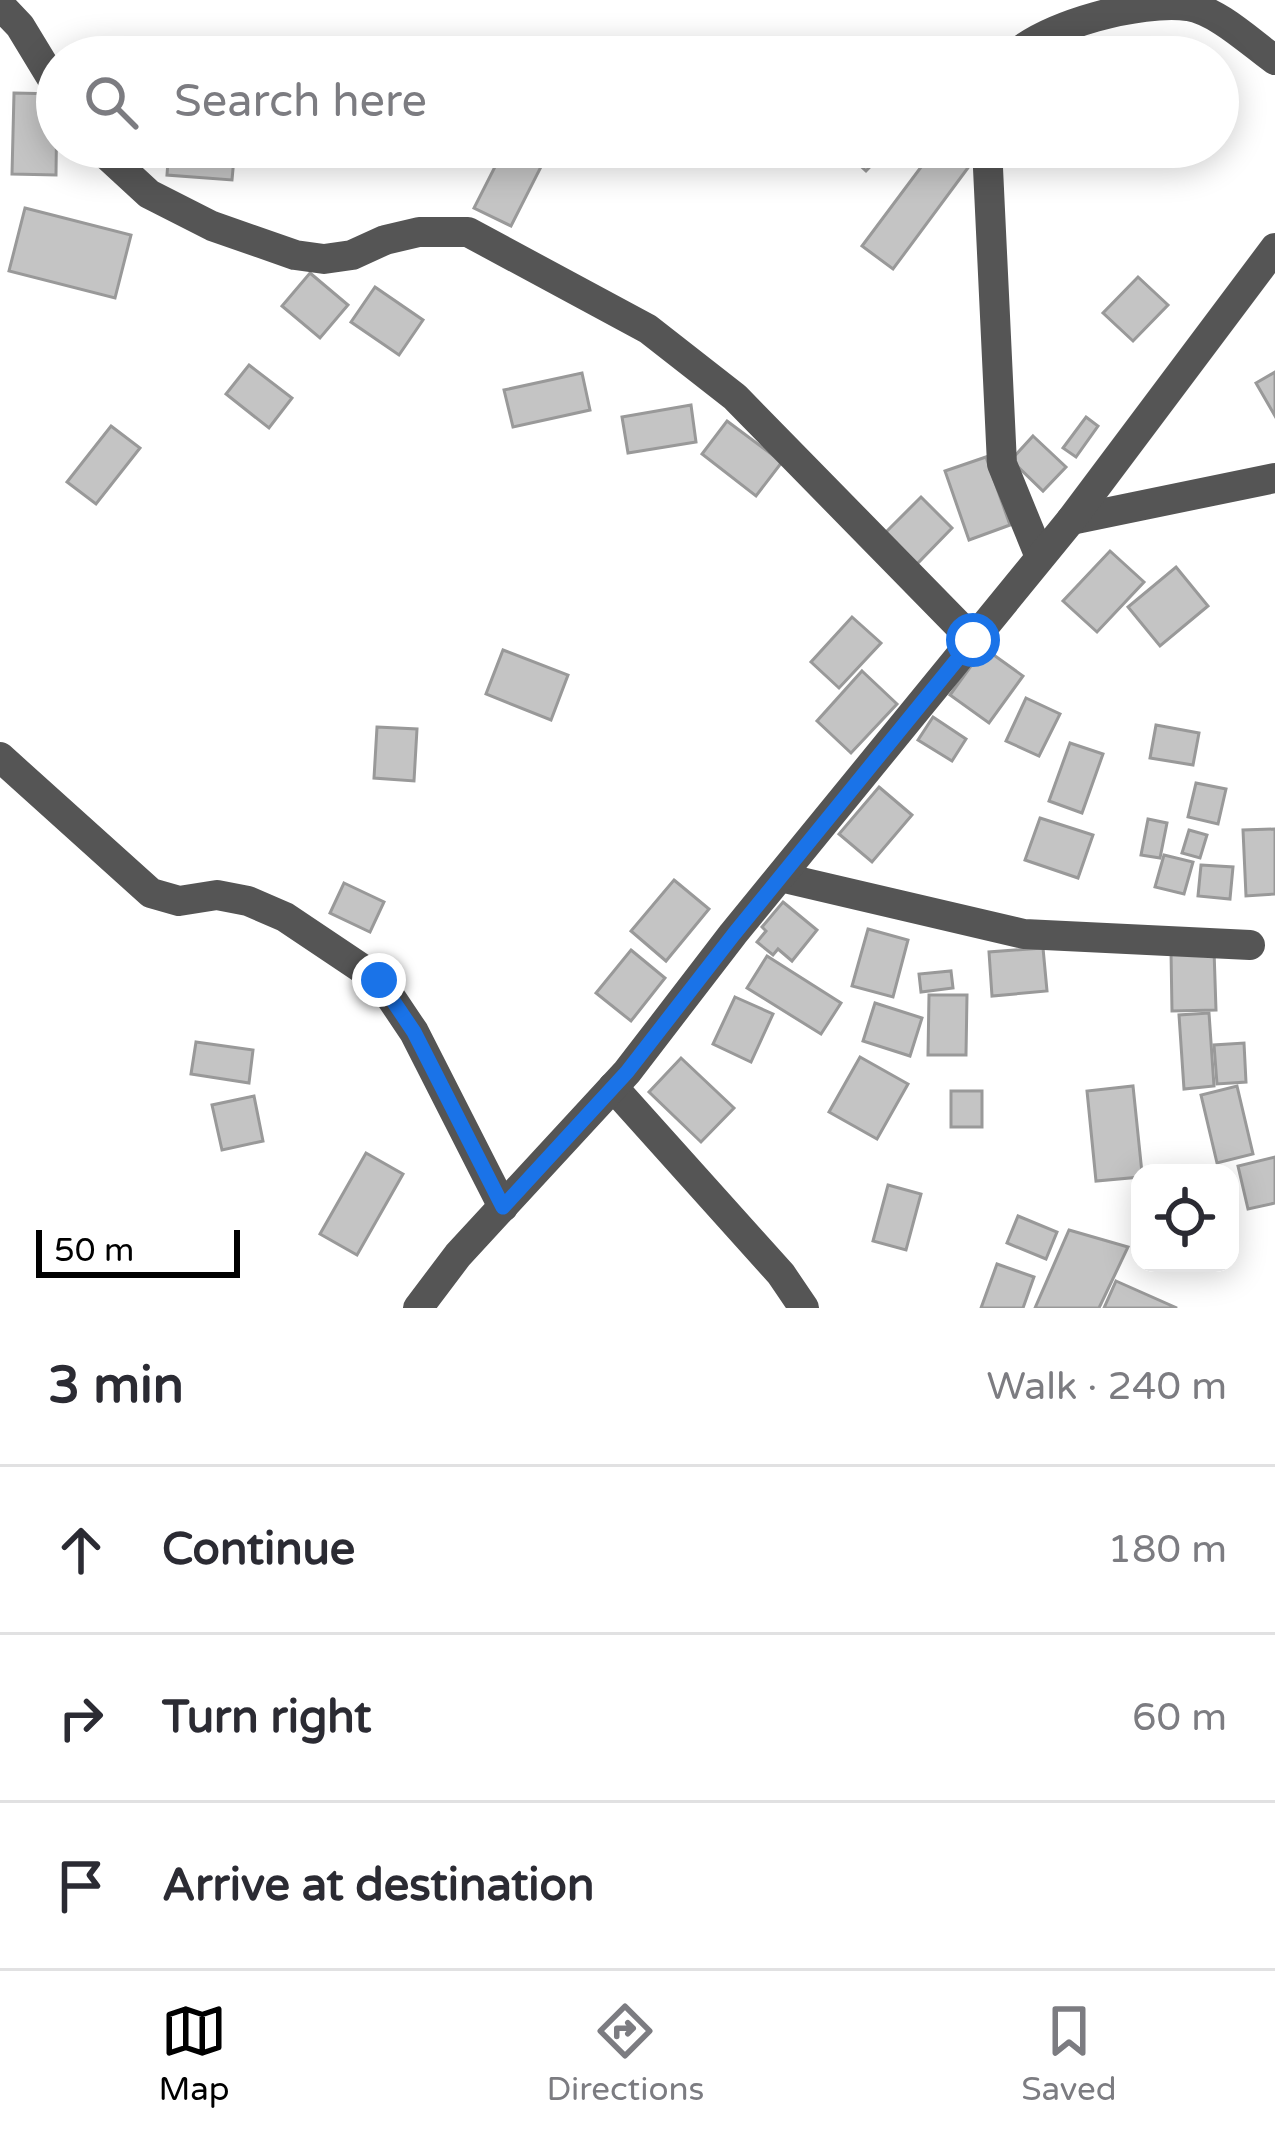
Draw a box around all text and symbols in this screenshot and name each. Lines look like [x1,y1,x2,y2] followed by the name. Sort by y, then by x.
[36,36,1239,168] search box
[78,69,144,135] icon: search
[174,75,427,129] text: Search here
[946,613,1000,667] route start
[352,953,406,1007] route end
[1131,1164,1239,1272] map controls
[1131,1164,1239,1272] button: locate
[36,1224,240,1277] scale bar
[54,1231,134,1270] text: 50 m
[48,1355,184,1417] text: 3 min
[986,1363,1227,1410] text: Walk · 240 m
[48,1517,114,1583] icon: ahead
[162,1523,355,1577] text: Continue
[1108,1526,1227,1573] text: 180 m
[48,1685,114,1751] icon: right
[162,1691,371,1745] text: Turn right
[1132,1694,1227,1741] text: 60 m
[48,1853,114,1919] icon: arrive
[162,1859,594,1913] text: Arrive at destination
[158,1998,230,2109] tab: Map
[546,1998,704,2109] tab: Directions
[1021,1998,1117,2109] tab: Saved

